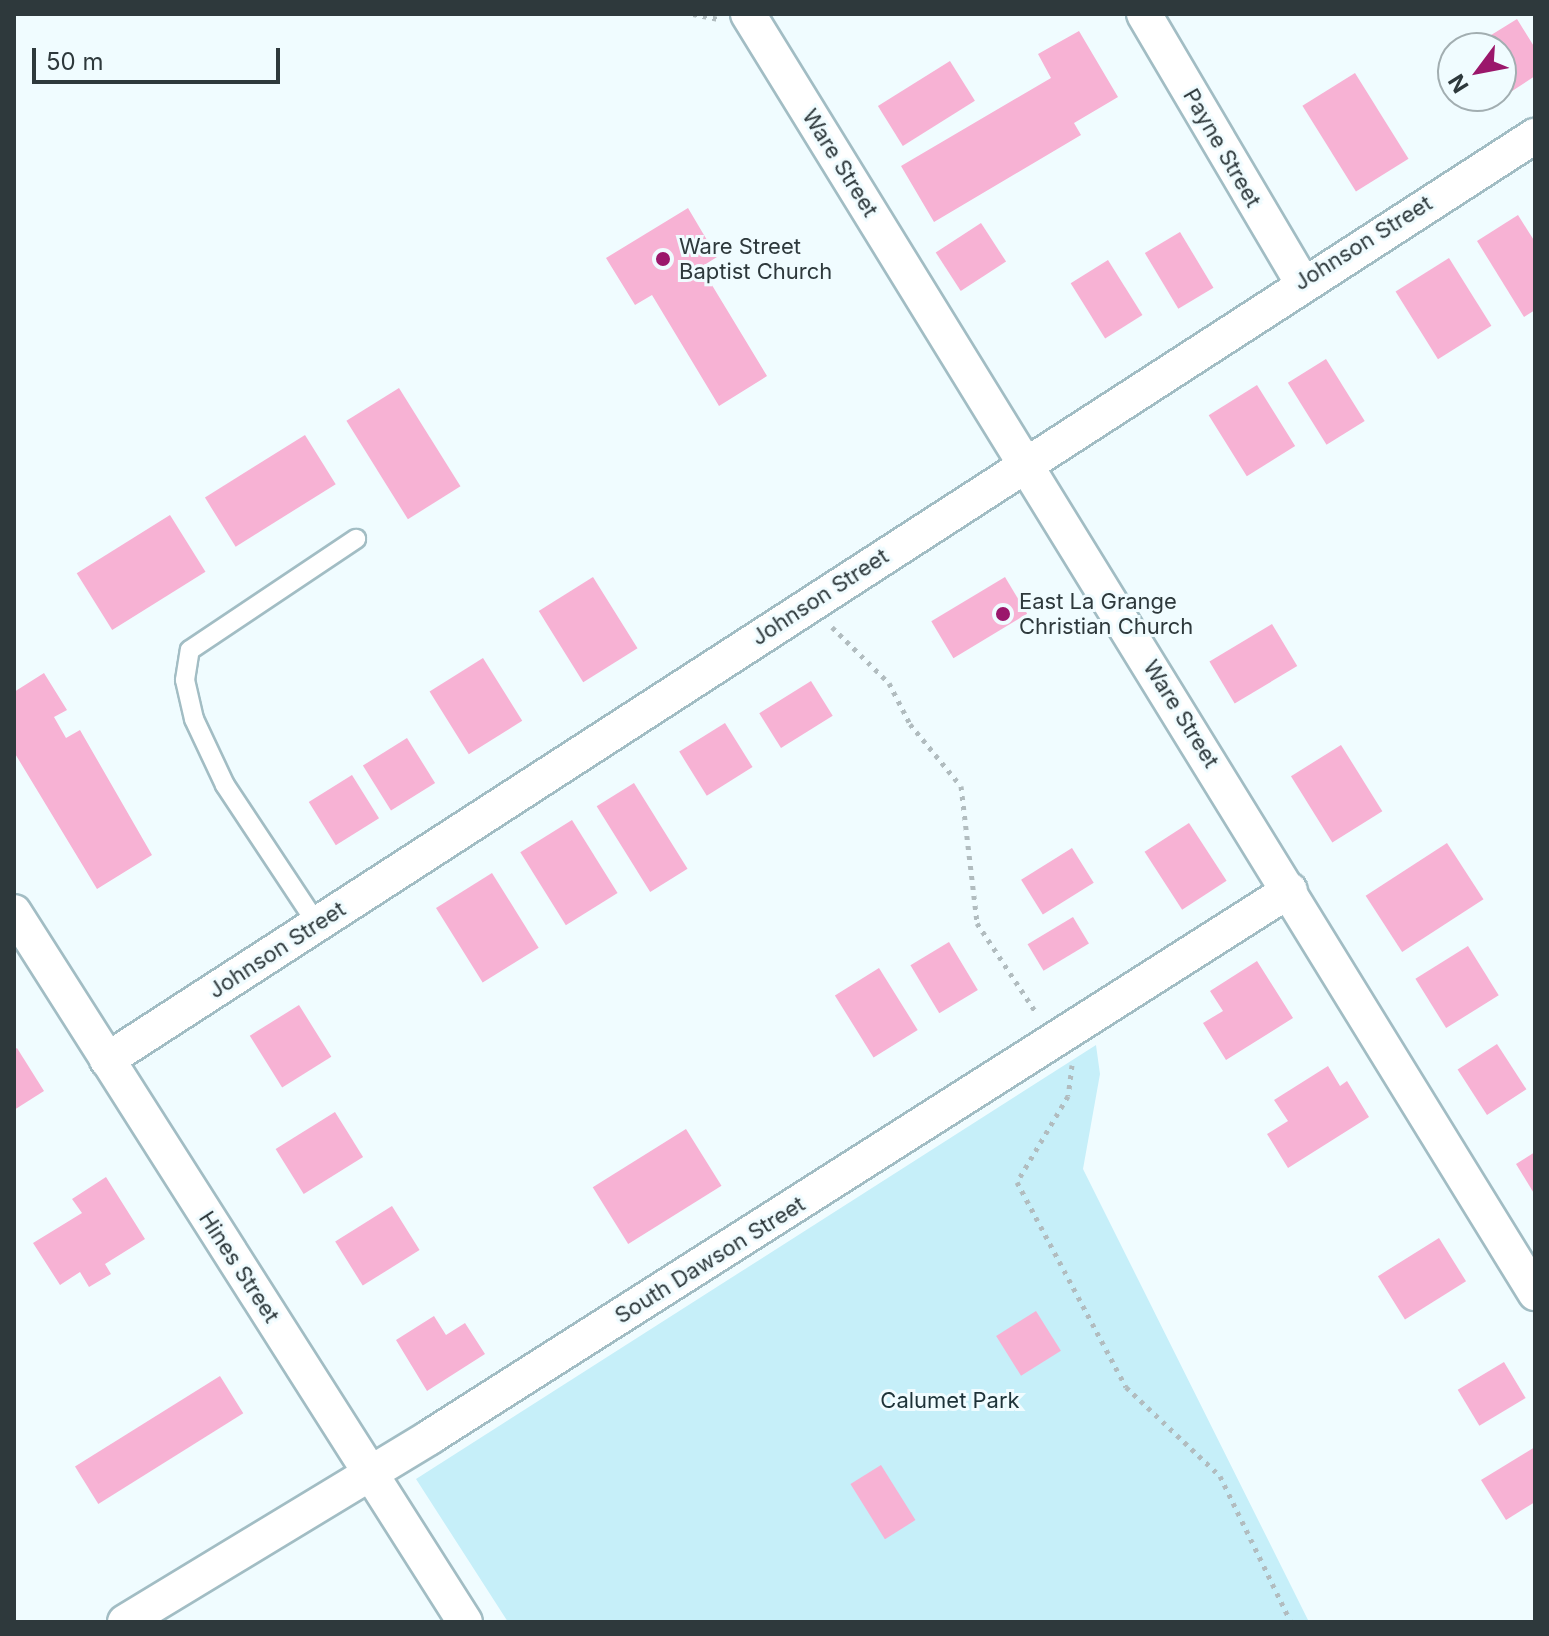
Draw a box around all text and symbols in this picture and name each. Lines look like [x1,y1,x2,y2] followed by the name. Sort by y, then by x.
[36,32,284,82] scale bar
[1437,32,1517,112] north arrow
[46,47,104,76] text: 50 m
[1443,70,1474,98] text: N
[1177,84,1267,212] street label: Payne Street
[797,104,883,222] street label: Ware Street
[1289,190,1437,296] street label: Johnson Street
[679,233,832,284] place label: Ware Street Baptist Church
[654,250,672,268] marker: Ware Street Baptist Church
[747,543,893,651] street label: Johnson Street
[1019,588,1193,640] place label: East La Grange Christian Church
[994,605,1012,623] marker: East La Grange Christian Church
[1138,655,1224,773] street label: Ware Street
[204,896,350,1004] street label: Johnson Street
[610,1191,810,1329] street label: South Dawson Street
[193,1206,285,1328] street label: Hines Street
[880,1388,1020,1414] park label: Calumet Park

